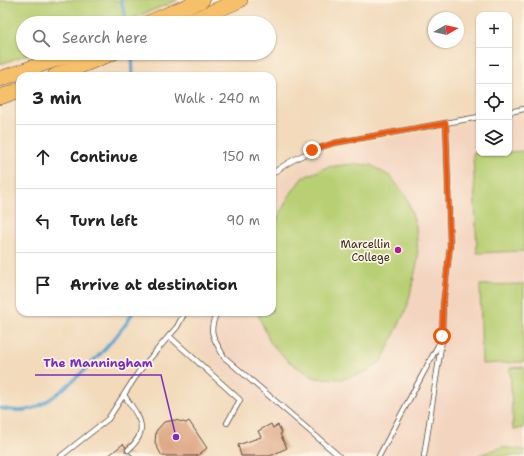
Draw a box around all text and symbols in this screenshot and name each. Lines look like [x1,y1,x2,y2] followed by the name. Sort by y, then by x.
[428,12,464,48] north arrow
[476,12,512,156] map controls
[476,12,512,48] button: +
[16,16,276,60] search box
[30,27,52,49] icon: search
[62,28,148,48] text: Search here
[476,48,512,84] button: −
[476,84,512,120] button: locate
[32,87,82,109] text: 3 min
[174,90,260,107] text: Walk · 240 m
[476,120,512,156] button: layers
[303,141,321,159] route end
[32,146,54,168] icon: ahead
[70,147,138,167] text: Continue
[222,148,260,165] text: 150 m
[32,210,54,232] icon: left
[70,211,138,231] text: Turn left
[226,212,260,229] text: 90 m
[341,237,390,265] place label: Marcellin College
[393,245,403,255] marker: Marcellin College
[32,274,54,296] icon: arrive
[70,275,238,295] text: Arrive at destination
[433,327,451,345] route start
[35,351,161,375] callout: The Manningham
[43,355,153,371] text: The Manningham

